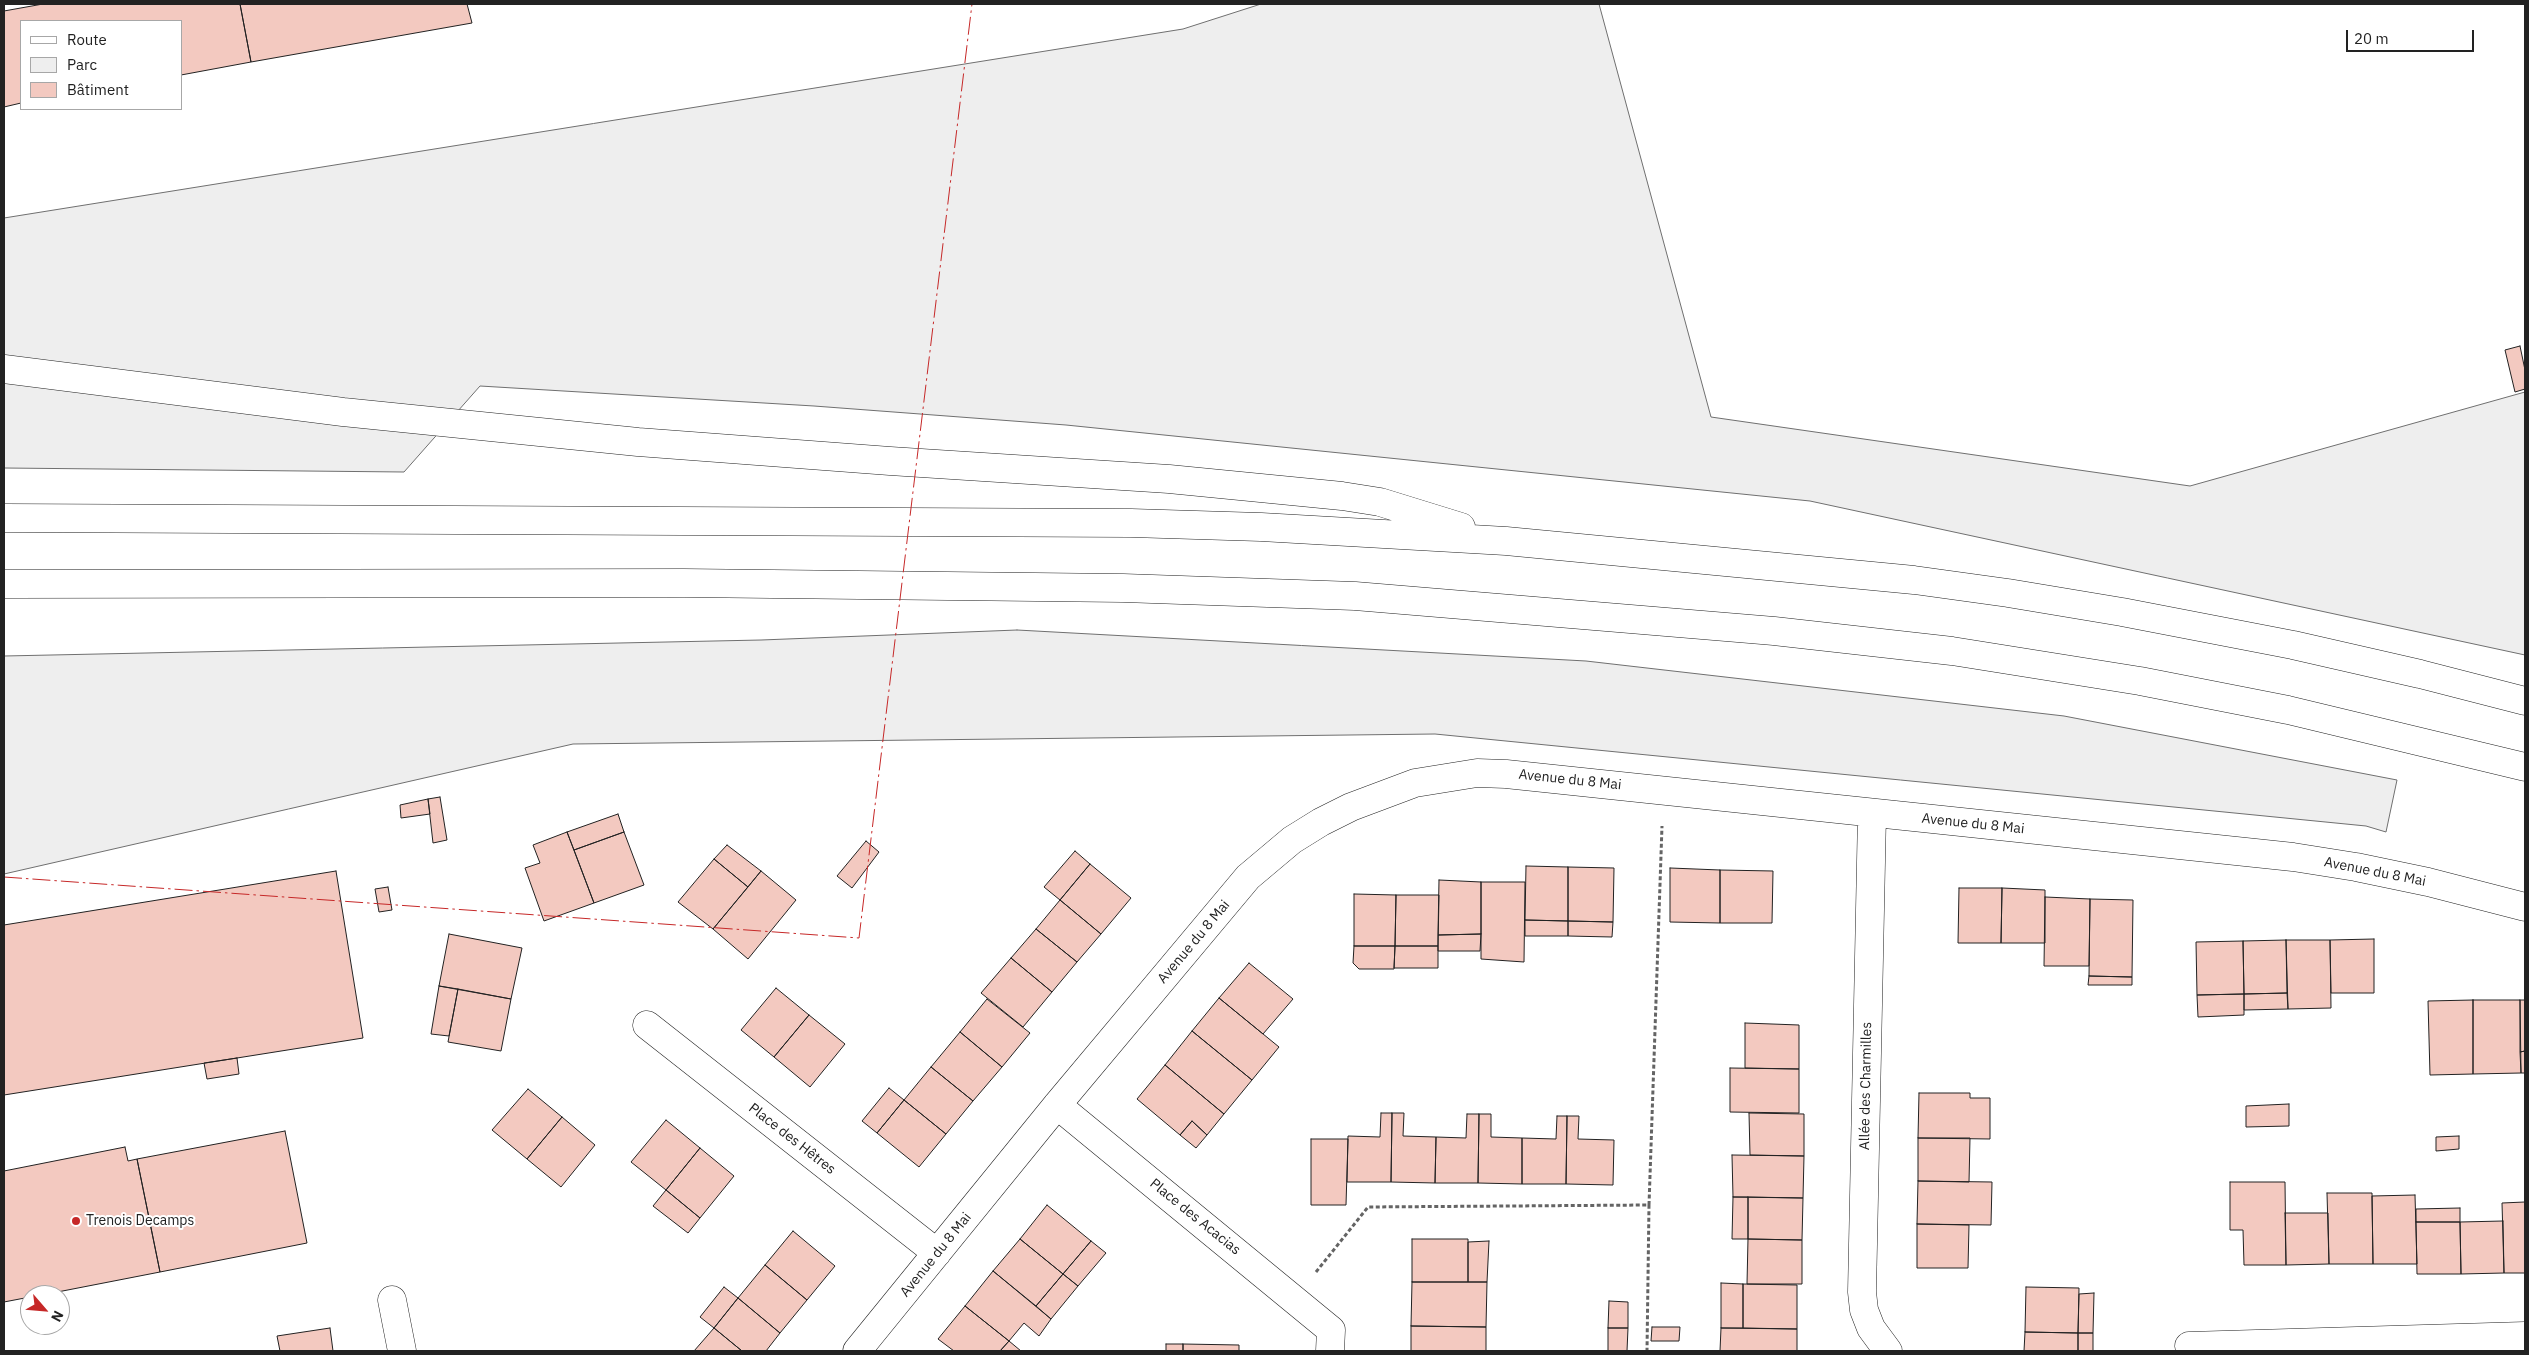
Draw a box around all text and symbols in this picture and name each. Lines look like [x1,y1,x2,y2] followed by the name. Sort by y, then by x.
[20,20,182,110] legend
[2349,20,2476,52] scale bar
[2354,29,2389,48] text: 20 m
[67,30,107,49] text: Route
[67,55,97,74] text: Parc
[67,80,129,99] text: Bâtiment
[1518,766,1622,794] street label: Avenue du 8 Mai
[1921,810,2025,838] street label: Avenue du 8 Mai
[2323,854,2427,890] street label: Avenue du 8 Mai
[1154,897,1234,987] street label: Avenue du 8 Mai
[1856,1022,1876,1150] street label: Allée des Charmilles
[745,1100,839,1178] street label: Place des Hêtres
[1146,1175,1244,1259] street label: Place des Acacias
[897,1210,975,1300] street label: Avenue du 8 Mai
[86,1213,194,1229] place label: Trenois Decamps
[70,1215,82,1227] marker: Trenois Decamps
[20,1285,70,1335] north arrow
[47,1308,68,1325] text: N

